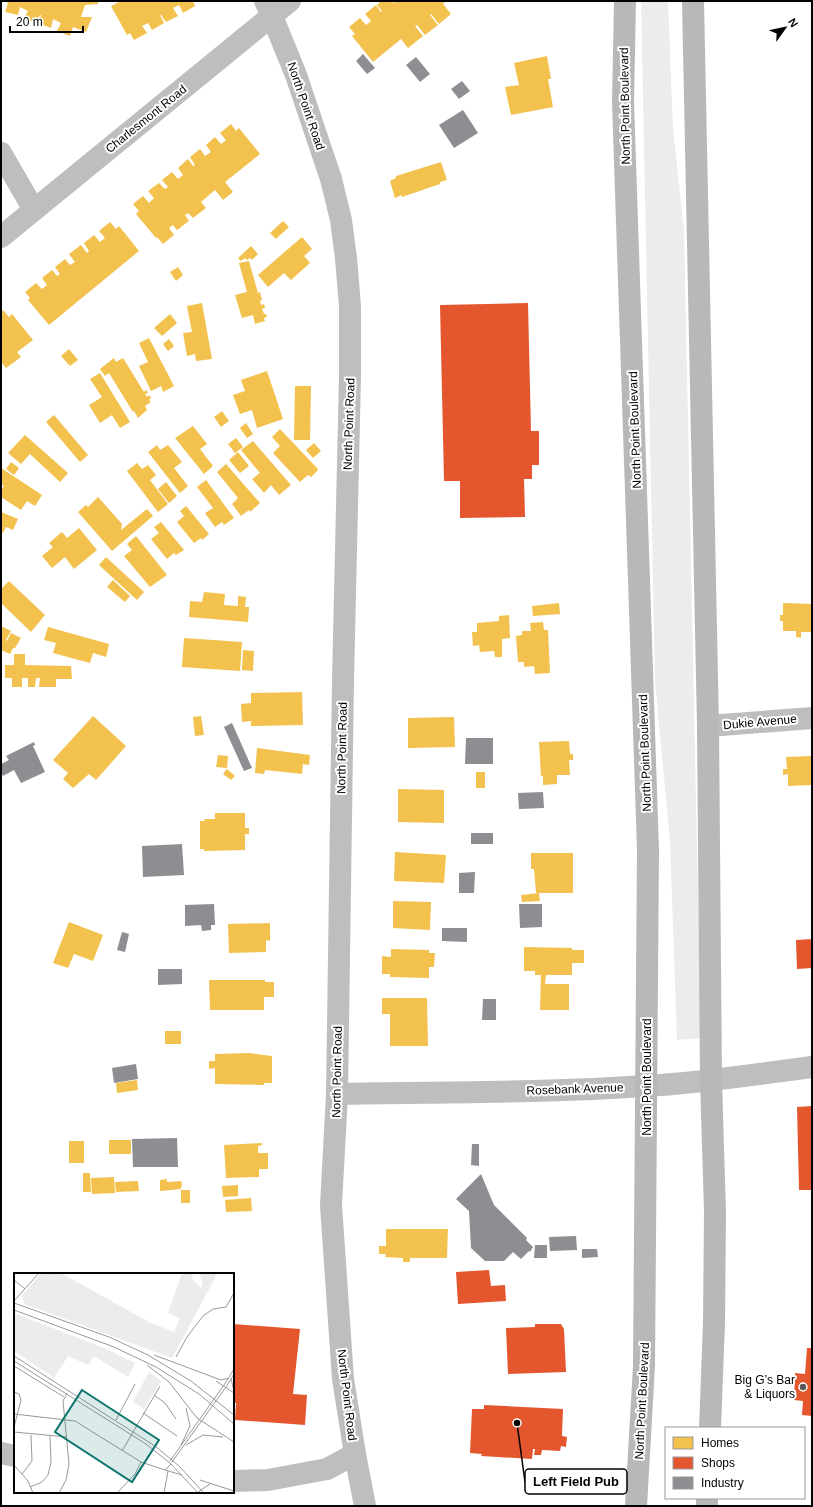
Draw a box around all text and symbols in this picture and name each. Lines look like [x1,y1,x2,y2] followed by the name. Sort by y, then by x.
[10,8,83,34] scale bar
[765,8,805,48] north arrow
[16,15,43,29] text: 20 m
[786,16,801,29] text: N
[617,47,633,165] street label: North Point Boulevard
[284,60,328,152] street label: North Point Road
[103,82,189,156] street label: Charlesmont Road
[626,371,644,489] street label: North Point Boulevard
[340,378,358,470] street label: North Point Road
[636,694,654,812] street label: North Point Boulevard
[334,702,350,794] street label: North Point Road
[723,712,798,732] street label: Dukie Avenue
[640,1018,654,1136] street label: North Point Boulevard
[329,1026,345,1118] street label: North Point Road
[526,1080,624,1098] street label: Rosebank Avenue
[14,1273,234,1493] inset map
[632,1342,652,1460] street label: North Point Boulevard
[334,1348,360,1442] street label: North Point Road
[735,1373,795,1401] place label: Big G’s Bar & Liquors
[798,1382,808,1392] marker: Big G’s Bar & Liquors
[665,1427,805,1499] legend
[701,1436,739,1450] text: Homes
[701,1456,735,1470] text: Shops
[525,1469,627,1494] callout: Left Field Pub
[533,1474,619,1489] text: Left Field Pub
[701,1476,744,1490] text: Industry

